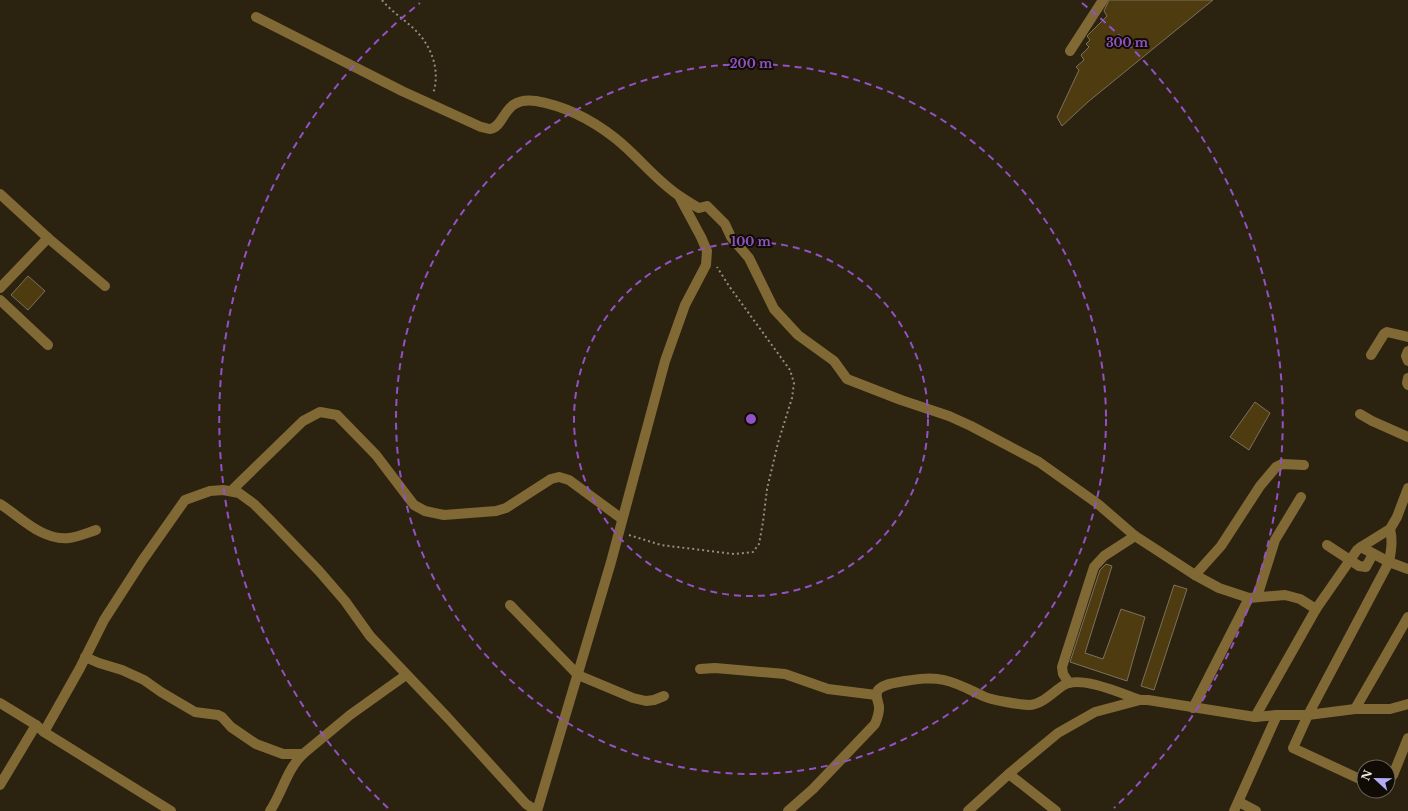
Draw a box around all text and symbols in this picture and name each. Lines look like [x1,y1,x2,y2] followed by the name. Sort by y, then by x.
[1106,35,1149,50] text: 300 m
[730,56,773,71] text: 200 m
[731,234,772,249] text: 100 m
[744,412,758,426] centre of rings
[1356,759,1396,799] north arrow
[1358,767,1375,783] text: N

